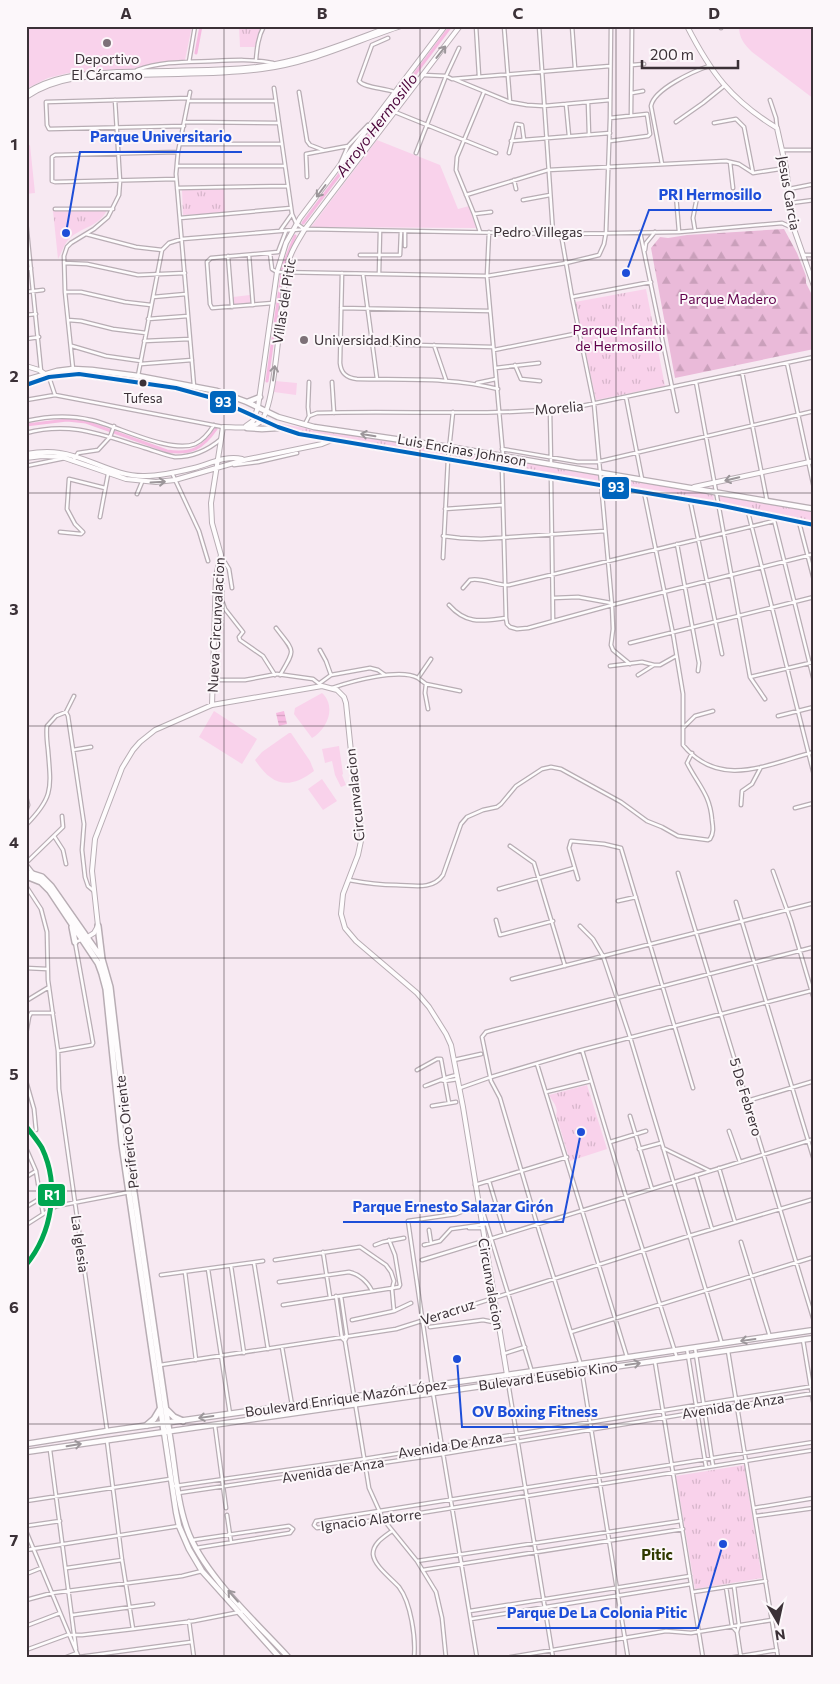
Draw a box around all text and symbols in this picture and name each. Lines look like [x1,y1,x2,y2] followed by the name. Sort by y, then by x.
[120,3,132,22] text: A
[317,3,328,22] text: B
[513,3,524,22] text: C
[708,3,720,22] text: D
[101,37,113,49] marker: Deportivo El Cárcamo
[642,38,739,70] scale bar
[650,45,694,63] text: 200 m
[436,46,447,59] one-way arrow
[71,50,143,83] place label: Deportivo El Cárcamo
[331,69,421,180] water label: Arroyo Hermosillo
[80,122,242,152] callout: Parque Universitario
[90,127,232,145] text: Parque Universitario
[10,134,18,153] text: 1
[775,154,804,232] street label: Jesus Garcia
[649,180,772,210] callout: PRI Hermosillo
[315,184,326,197] one-way arrow
[658,185,762,203] text: PRI Hermosillo
[493,223,583,240] street label: Pedro Villegas
[268,257,299,345] street label: Villas del Pitic
[679,290,777,307] park label: Parque Madero
[572,321,666,354] park label: Parque Infantil de Hermosillo
[314,331,421,348] place label: Universidad Kino
[298,334,310,346] marker: Universidad Kino
[269,365,279,381] one-way arrow
[9,366,19,385] text: 2
[138,378,148,388] marker: Tufesa
[124,390,162,406] place label: Tufesa
[209,390,237,414] line badge: 93
[215,393,231,410] text: 93
[534,397,584,418] street label: Morelia
[360,429,376,439] one-way arrow
[396,430,528,469] street label: Luis Encinas Johnson
[725,475,741,484] one-way arrow
[601,476,630,500] line badge: 93
[150,477,166,486] one-way arrow
[608,478,624,495] text: 93
[203,557,228,693] street label: Nueva Circunvalacion
[9,599,19,618] text: 3
[341,748,368,842] street label: Circunvalacion
[9,832,19,851] text: 4
[727,1056,766,1138] street label: 5 De Febrero
[9,1064,19,1083] text: 5
[111,1074,142,1190] street label: Periferico Oriente
[37,1183,66,1207] line badge: R1
[44,1186,60,1203] text: R1
[343,1192,563,1222] callout: Parque Ernesto Salazar Girón
[353,1197,553,1215] text: Parque Ernesto Salazar Girón
[68,1214,93,1274] street label: La Iglesia
[475,1236,508,1331] street label: Circunvalacion
[419,1295,477,1328] street label: Veracruz
[9,1297,19,1316] text: 6
[741,1335,757,1345] one-way arrow
[477,1357,619,1394] street label: Bulevard Eusebio Kino
[625,1358,641,1368] one-way arrow
[244,1375,448,1420] street label: Boulevard Enrique Mazón López
[681,1389,785,1422] street label: Avenida de Anza
[462,1397,608,1427] callout: OV Boxing Fitness
[472,1402,598,1420] text: OV Boxing Fitness
[199,1412,215,1422] one-way arrow
[396,1428,503,1461] street label: Avenida De Anza
[66,1439,82,1449] one-way arrow
[281,1453,385,1486] street label: Avenida de Anza
[320,1505,422,1534] street label: Ignacio Alatorre
[10,1530,19,1549] text: 7
[641,1545,673,1563] district label: Pitic
[227,1589,238,1602] one-way arrow
[752,1596,802,1646] north arrow
[497,1598,698,1628] callout: Parque De La Colonia Pitic
[507,1603,687,1621] text: Parque De La Colonia Pitic
[774,1626,787,1645] text: N

